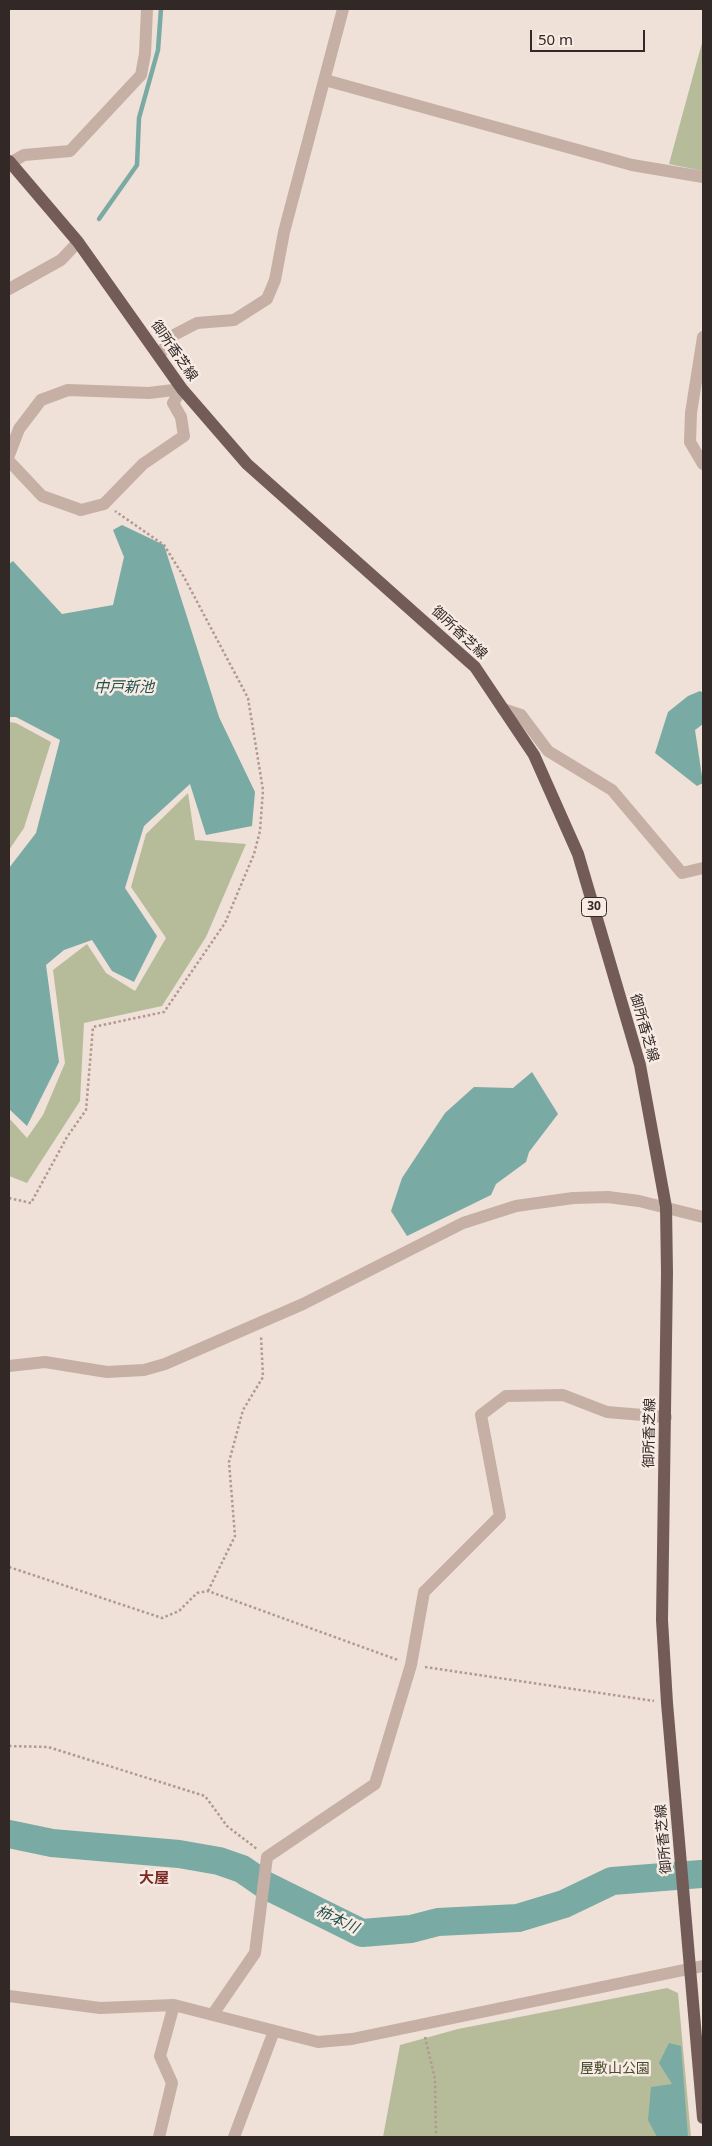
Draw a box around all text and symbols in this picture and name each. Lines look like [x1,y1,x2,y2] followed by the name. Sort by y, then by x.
[532,20,647,52] scale bar
[538,29,573,49] text: 50 m
[147,318,201,384] street label: 御所香芝線
[428,603,490,663] street label: 御所香芝線
[94,679,154,697] water label: 中戸新池
[582,898,606,916] road number: 30
[626,992,662,1064] street label: 御所香芝線
[641,1398,659,1468] street label: 御所香芝線
[653,1803,675,1875] street label: 御所香芝線
[139,1870,169,1888] district label: 大屋
[313,1902,361,1938] water label: 柿本川
[580,2061,650,2077] park label: 屋敷山公園

